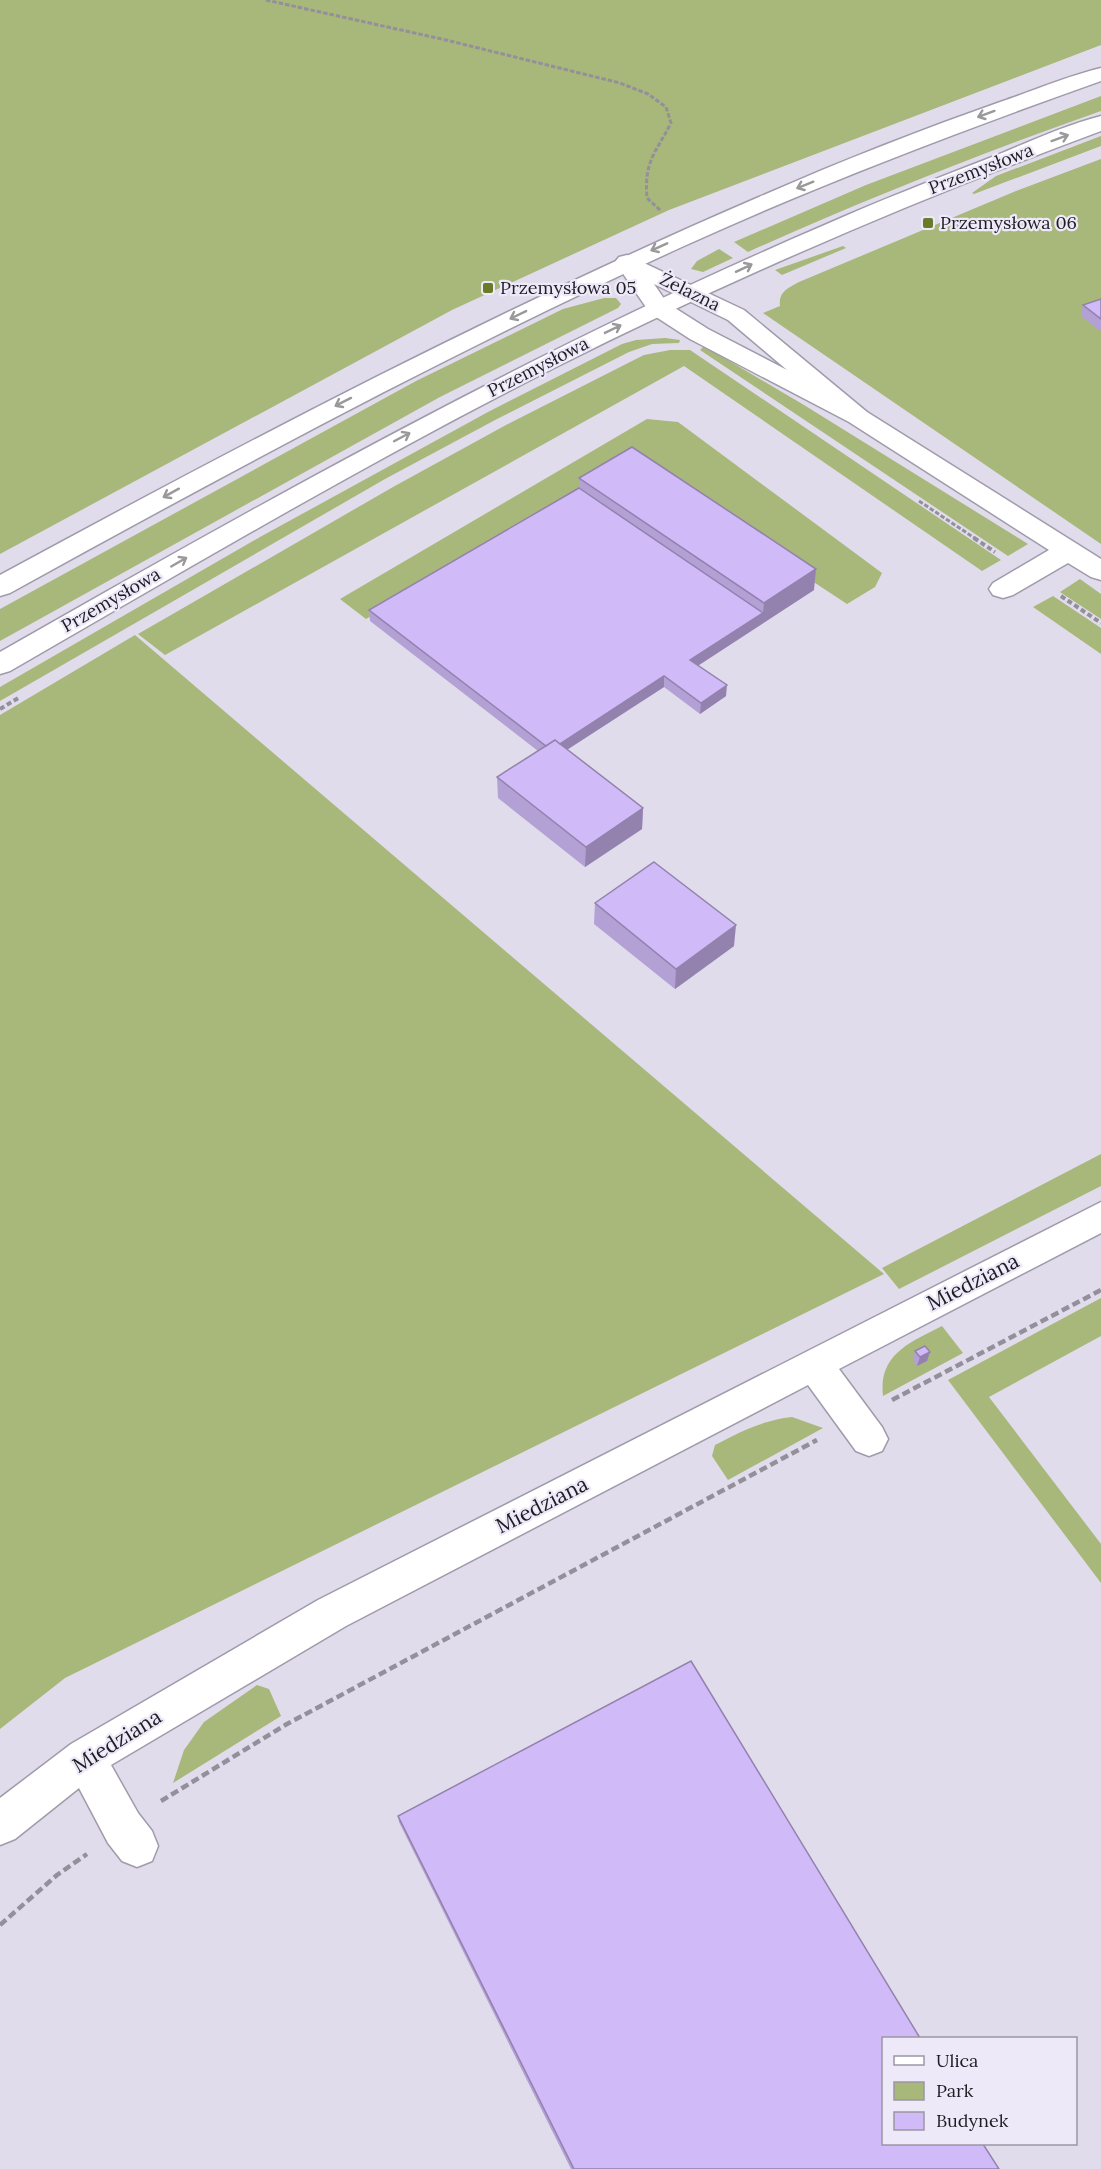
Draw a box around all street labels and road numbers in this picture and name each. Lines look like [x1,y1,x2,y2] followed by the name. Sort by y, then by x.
[925,138,1037,199] street label: Przemysłowa
[656,267,724,316] street label: Żelazna
[483,331,592,402] street label: Przemysłowa
[57,562,164,637] street label: Przemysłowa
[922,1247,1024,1316] street label: Miedziana
[491,1470,593,1539] street label: Miedziana
[67,1703,166,1779] street label: Miedziana

